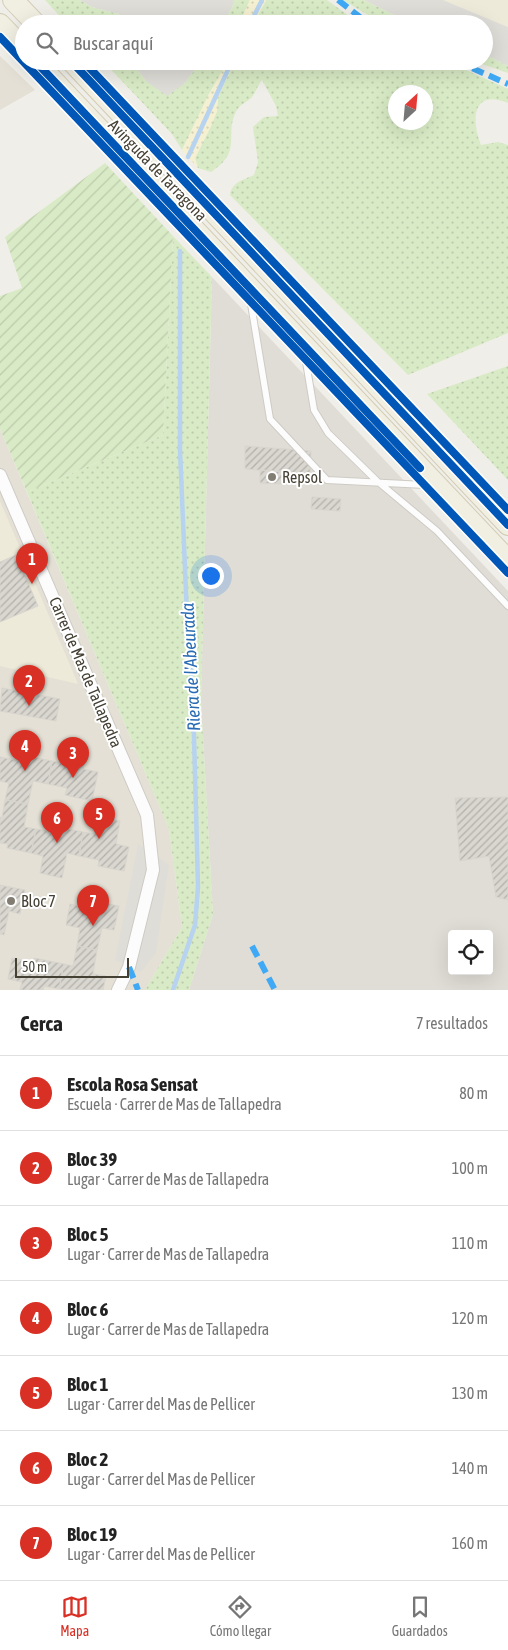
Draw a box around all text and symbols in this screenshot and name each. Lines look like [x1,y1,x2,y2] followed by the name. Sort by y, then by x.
[15,15,493,70] search box
[33,29,61,57] icon: search
[73,32,153,54] text: Buscar aquí
[388,85,433,130] north arrow
[104,116,211,225] street label: Avinguda de Tarragona
[282,468,323,487] place label: Repsol
[266,471,278,483] marker: Repsol
[16,543,48,584] pin: 1
[198,563,224,589] your location
[45,594,126,750] street label: Carrer de Mas de Tallapedra
[177,602,204,732] water label: Riera de l'Abeurada
[13,665,45,706] pin: 2
[9,730,41,771] pin: 4
[57,737,89,778] pin: 3
[83,798,115,839] pin: 5
[41,802,73,843] pin: 6
[77,885,109,926] pin: 7
[21,892,56,910] place label: Bloc 7
[5,895,17,907] marker: Bloc 7
[448,930,493,975] map controls
[448,930,493,975] button: locate
[15,955,129,978] scale bar
[22,959,47,975] text: 50 m
[20,1011,63,1035] text: Cerca
[416,1014,488,1032] text: 7 resultados
[67,1073,198,1095] text: Escola Rosa Sensat
[32,1084,40,1102] text: 1
[459,1084,488,1102] text: 80 m
[67,1095,282,1113] text: Escuela · Carrer de Mas de Tallapedra
[67,1148,117,1170] text: Bloc 39
[32,1159,40,1177] text: 2
[452,1159,488,1177] text: 100 m
[67,1170,269,1188] text: Lugar · Carrer de Mas de Tallapedra
[67,1223,108,1245] text: Bloc 5
[32,1234,40,1252] text: 3
[452,1234,488,1252] text: 110 m
[67,1245,269,1263] text: Lugar · Carrer de Mas de Tallapedra
[67,1298,108,1320] text: Bloc 6
[32,1309,40,1327] text: 4
[452,1309,488,1327] text: 120 m
[67,1320,269,1338] text: Lugar · Carrer de Mas de Tallapedra
[67,1373,108,1395] text: Bloc 1
[32,1384,40,1402] text: 5
[452,1384,488,1402] text: 130 m
[67,1395,255,1413] text: Lugar · Carrer del Mas de Pellicer
[67,1448,108,1470] text: Bloc 2
[32,1459,40,1477] text: 6
[452,1459,488,1477] text: 140 m
[67,1470,255,1488] text: Lugar · Carrer del Mas de Pellicer
[67,1523,117,1545] text: Bloc 19
[32,1534,40,1552] text: 7
[452,1534,488,1552] text: 160 m
[67,1545,255,1563] text: Lugar · Carrer del Mas de Pellicer
[60,1593,89,1639] tab: Mapa
[210,1593,271,1639] tab: Cómo llegar
[392,1593,448,1639] tab: Guardados

